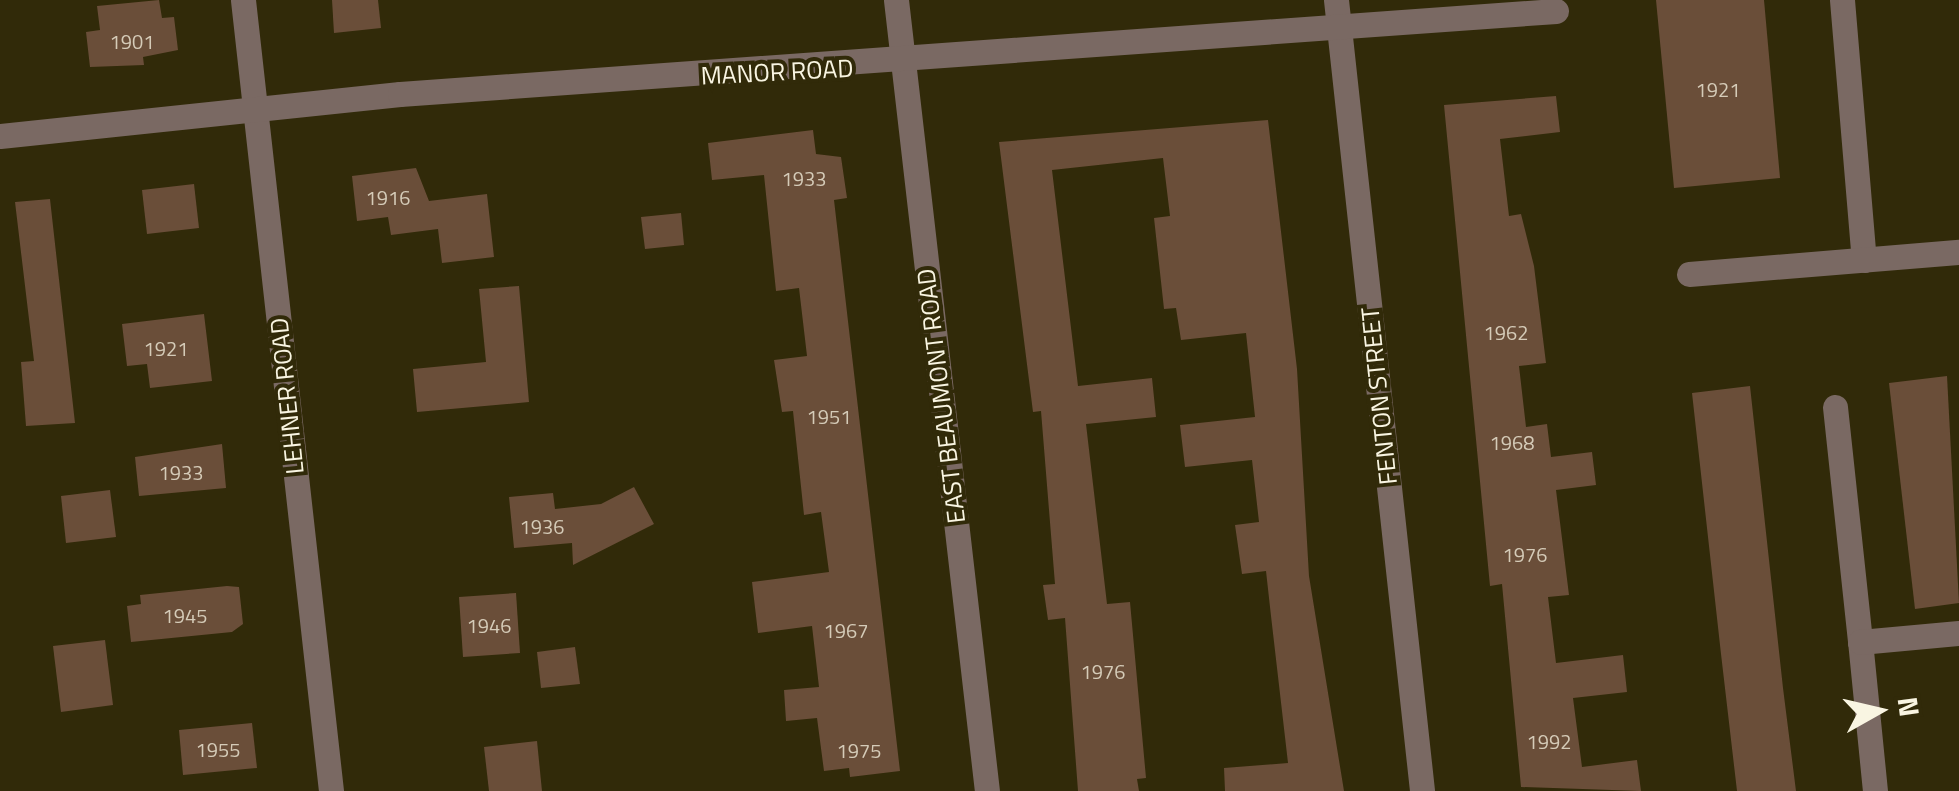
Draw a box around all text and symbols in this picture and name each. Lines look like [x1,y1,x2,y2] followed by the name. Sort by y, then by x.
[110,29,154,53] house number: 1901
[700,53,854,91] street label: MANOR ROAD
[1696,77,1740,101] house number: 1921
[782,166,826,190] house number: 1933
[366,185,410,209] house number: 1916
[910,267,972,525] street label: EAST BEAUMONT ROAD
[1355,306,1403,486] street label: FENTON STREET
[264,316,310,476] street label: LEHNER ROAD
[1484,320,1528,344] house number: 1962
[144,336,188,360] house number: 1921
[807,404,851,428] house number: 1951
[1490,430,1534,454] house number: 1968
[159,460,203,484] house number: 1933
[520,514,564,538] house number: 1936
[1503,542,1547,566] house number: 1976
[163,603,207,627] house number: 1945
[467,613,511,637] house number: 1946
[824,618,868,642] house number: 1967
[1081,659,1125,683] house number: 1976
[1829,661,1929,761] north arrow
[1887,694,1932,719] text: N
[1527,729,1571,753] house number: 1992
[196,737,240,761] house number: 1955
[837,738,881,762] house number: 1975

